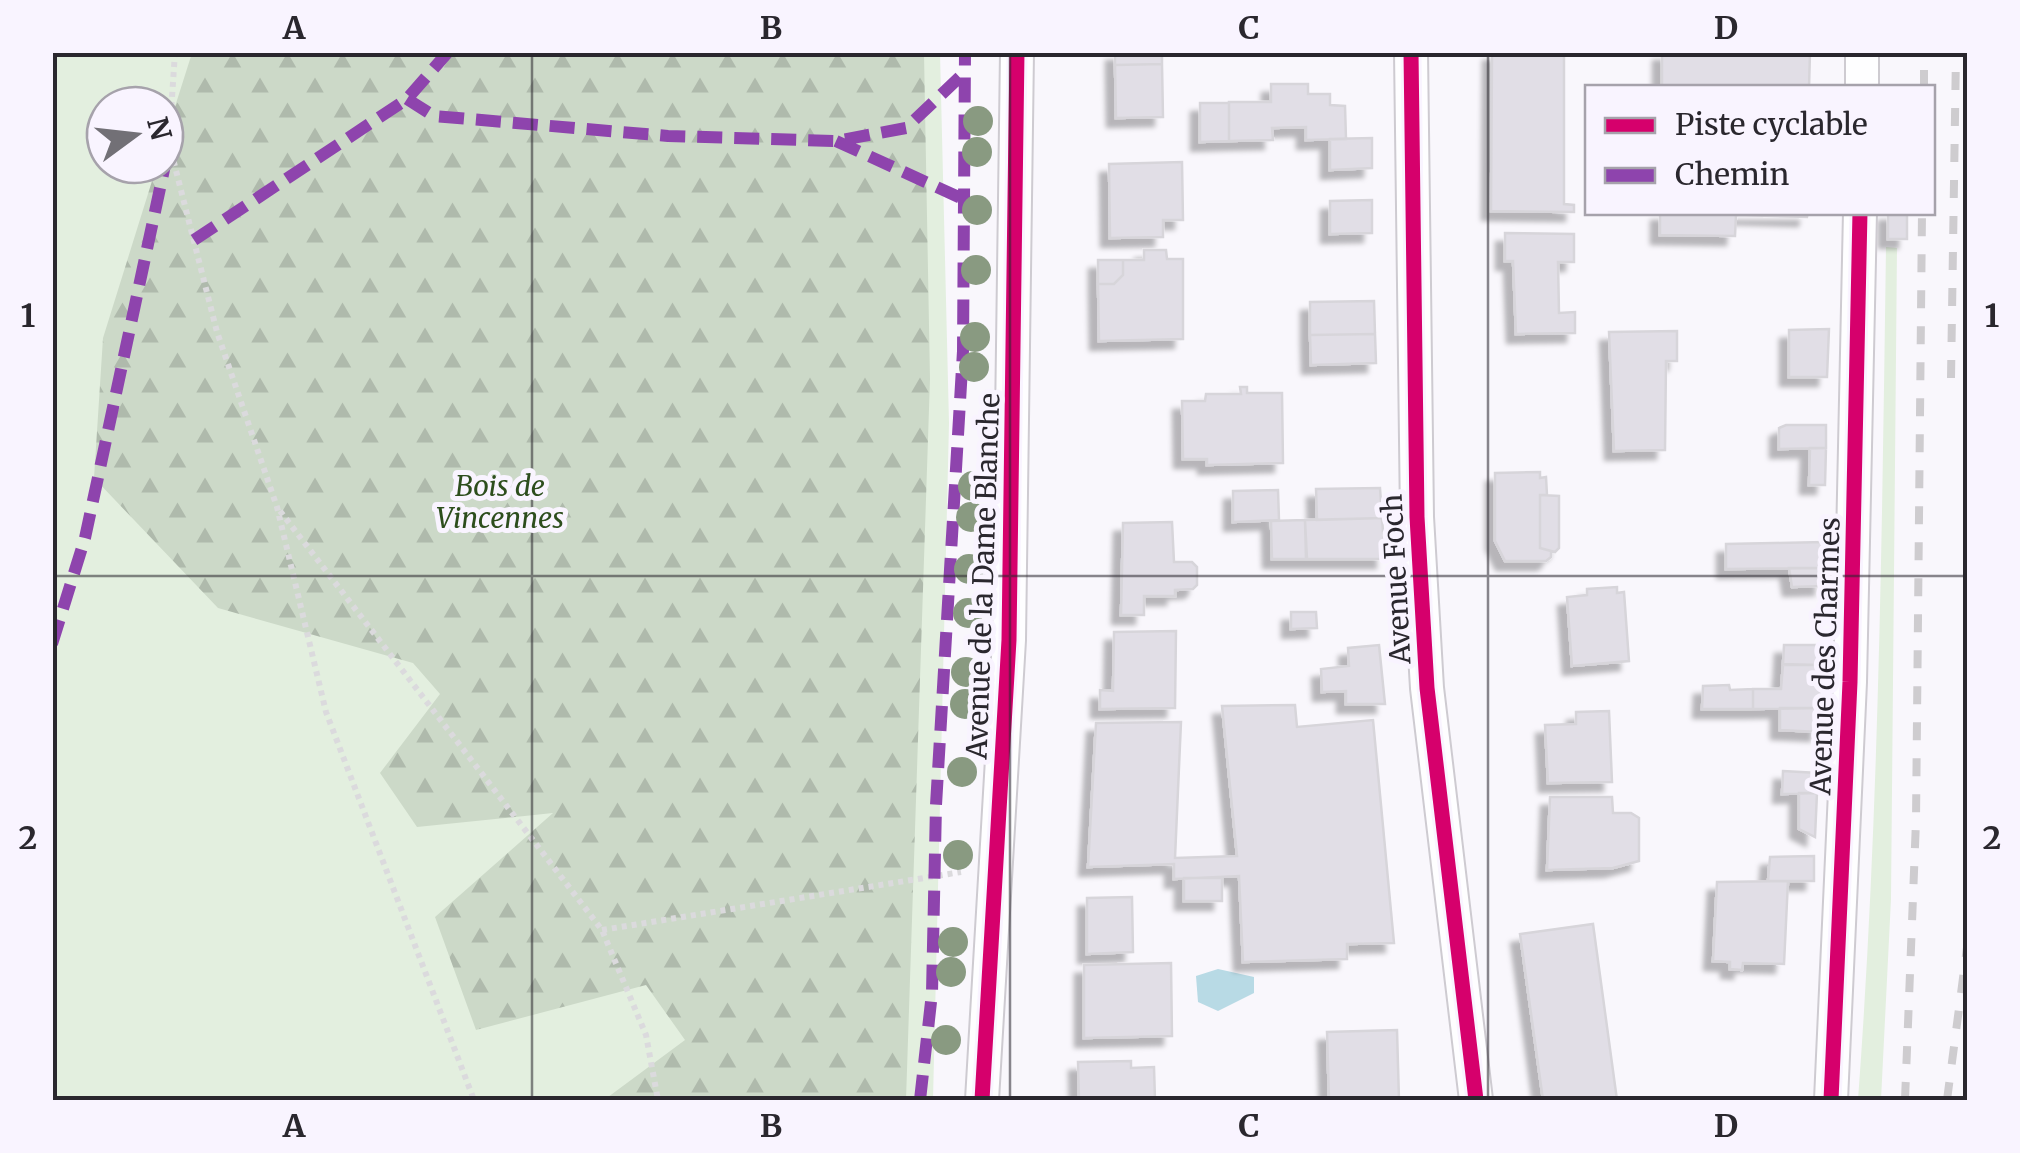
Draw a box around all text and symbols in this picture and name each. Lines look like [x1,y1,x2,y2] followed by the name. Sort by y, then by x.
[282,8,307,48] text: A
[760,8,782,48] text: B
[1238,8,1260,48] text: C
[1714,8,1738,48] text: D
[85,85,185,185] north arrow
[1585,85,1935,215] legend
[1675,105,1868,143] text: Piste cyclable
[139,113,179,144] text: N
[1675,155,1789,193] text: Chemin
[21,296,36,336] text: 1
[1985,296,2000,336] text: 1
[959,392,1007,761] street label: Avenue de la Dame Blanche
[436,468,564,536] park label: Bois de Vincennes
[1374,493,1418,666] street label: Avenue Foch
[1802,516,1848,797] street label: Avenue des Charmes
[19,818,37,858] text: 2
[1983,818,2001,858] text: 2
[282,1106,307,1146] text: A
[760,1106,782,1146] text: B
[1238,1106,1260,1146] text: C
[1714,1106,1738,1146] text: D

